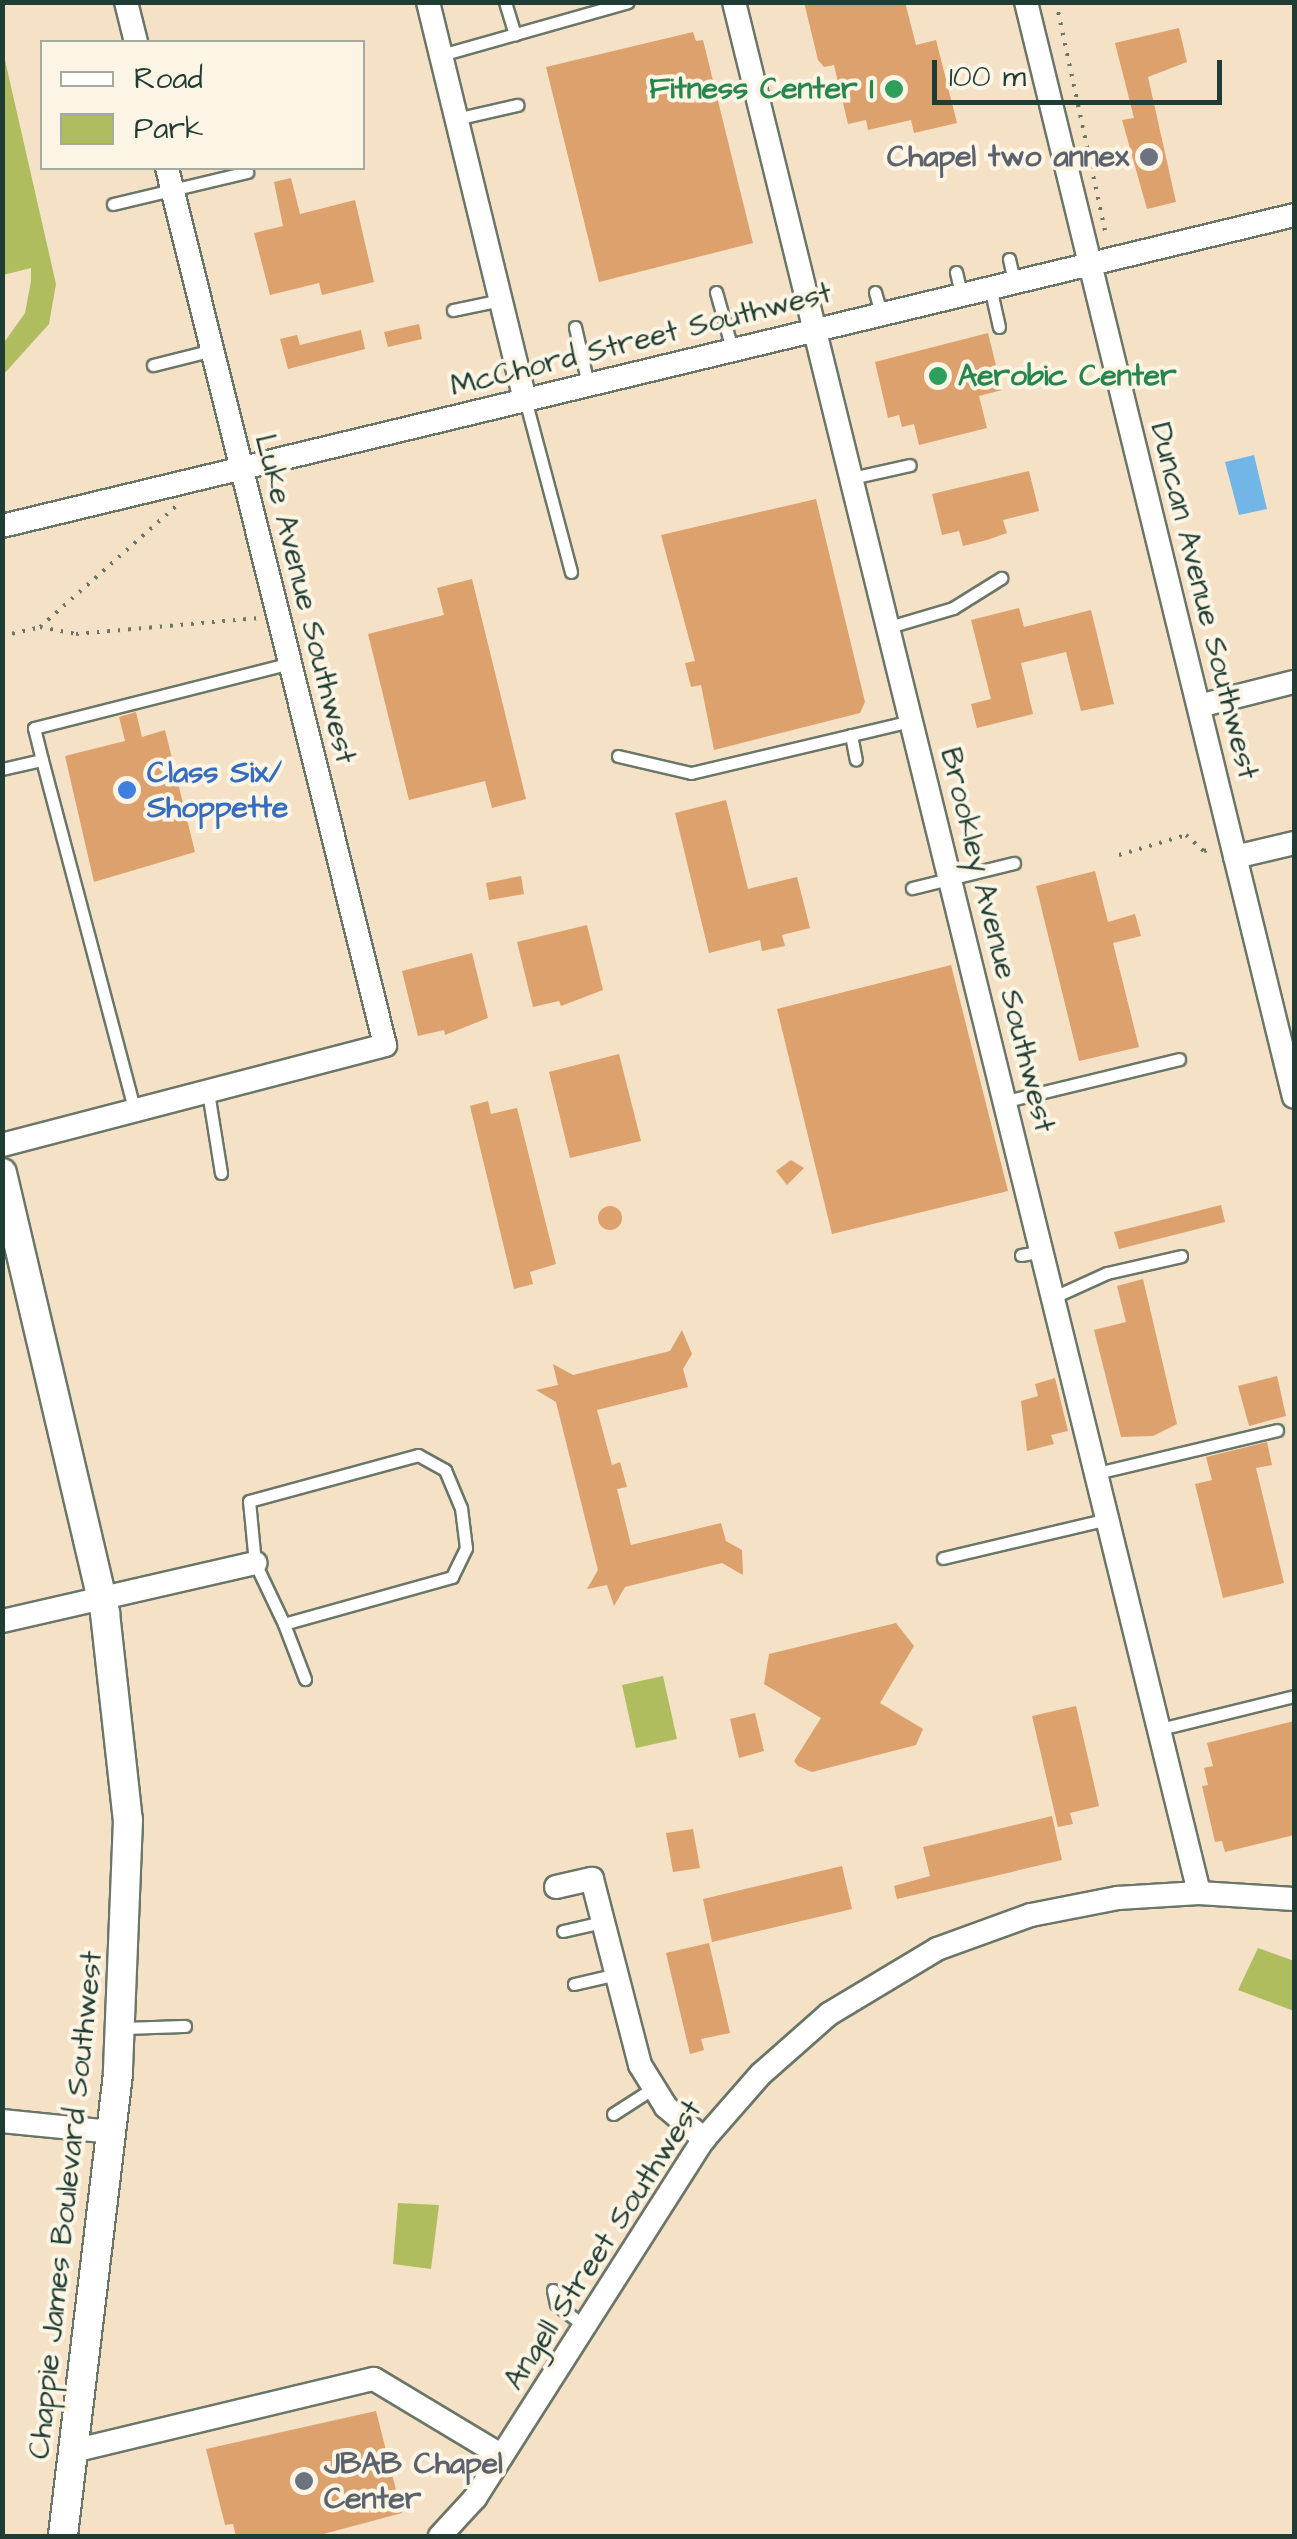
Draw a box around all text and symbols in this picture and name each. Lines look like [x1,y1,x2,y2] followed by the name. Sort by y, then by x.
[40,40,365,170] legend
[937,40,1227,102] scale bar
[949,56,1026,98] text: 100 m
[134,58,203,100] text: Road
[649,71,874,107] place label: Fitness Center I
[883,78,905,100] marker: Fitness Center I
[134,108,203,150] text: Park
[887,139,1129,175] place label: Chapel two annex
[1138,146,1160,168] marker: Chapel two annex
[447,275,835,405] street label: McChord Street Southwest
[958,358,1177,394] place label: Aerobic Center
[927,365,949,387] marker: Aerobic Center
[1142,419,1266,783] street label: Duncan Avenue Southwest
[247,431,363,767] street label: Luke Avenue Southwest
[932,744,1062,1136] street label: Brookley Avenue Southwest
[147,755,288,826] place label: Class Six/ Shoppette
[116,779,138,801] marker: Class Six/ Shoppette
[21,1949,111,2461] street label: Chappie James Boulevard Southwest
[496,2093,710,2397] street label: Angell Street Southwest
[324,2446,503,2516] place label: JBAB Chapel Center
[293,2470,315,2492] marker: JBAB Chapel Center

